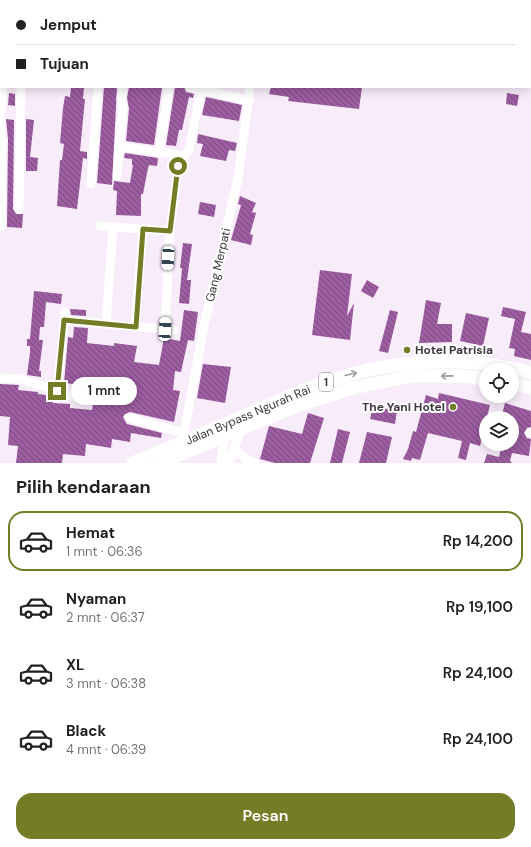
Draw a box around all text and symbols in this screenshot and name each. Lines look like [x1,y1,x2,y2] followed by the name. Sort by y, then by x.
[40,15,97,35] text: Jemput
[40,54,89,74] text: Tujuan
[169,157,187,175] route start
[202,226,234,303] street label: Gang Merpati
[161,246,175,270] car
[158,317,172,341] car
[415,342,493,358] place label: Hotel Patrisia
[402,345,412,355] marker: Hotel Patrisia
[479,363,519,451] map controls
[479,363,519,403] button: locate
[344,370,357,378] one-way arrow
[441,372,454,380] one-way arrow
[319,373,333,391] road number: 1
[71,377,137,405] callout: 1 mnt
[183,381,313,449] street label: Jalan Bypass Ngurah Rai
[48,382,66,400] route end
[87,382,121,399] text: 1 mnt
[362,399,445,415] place label: The Yani Hotel
[448,402,458,412] marker: The Yani Hotel
[479,411,519,451] button: layers
[16,475,151,499] text: Pilih kendaraan
[18,523,54,559] icon: car
[66,523,115,543] text: Hemat
[443,531,513,551] text: Rp 14,200
[66,543,143,560] text: 1 mnt · 06:36
[18,589,54,625] icon: car
[66,589,126,609] text: Nyaman
[446,597,513,617] text: Rp 19,100
[66,609,145,626] text: 2 mnt · 06:37
[18,655,54,691] icon: car
[66,655,84,675] text: XL
[443,663,513,683] text: Rp 24,100
[66,675,146,692] text: 3 mnt · 06:38
[18,721,54,757] icon: car
[66,721,106,741] text: Black
[443,729,513,749] text: Rp 24,100
[66,741,146,758] text: 4 mnt · 06:39
[16,793,515,839] button: Pesan

